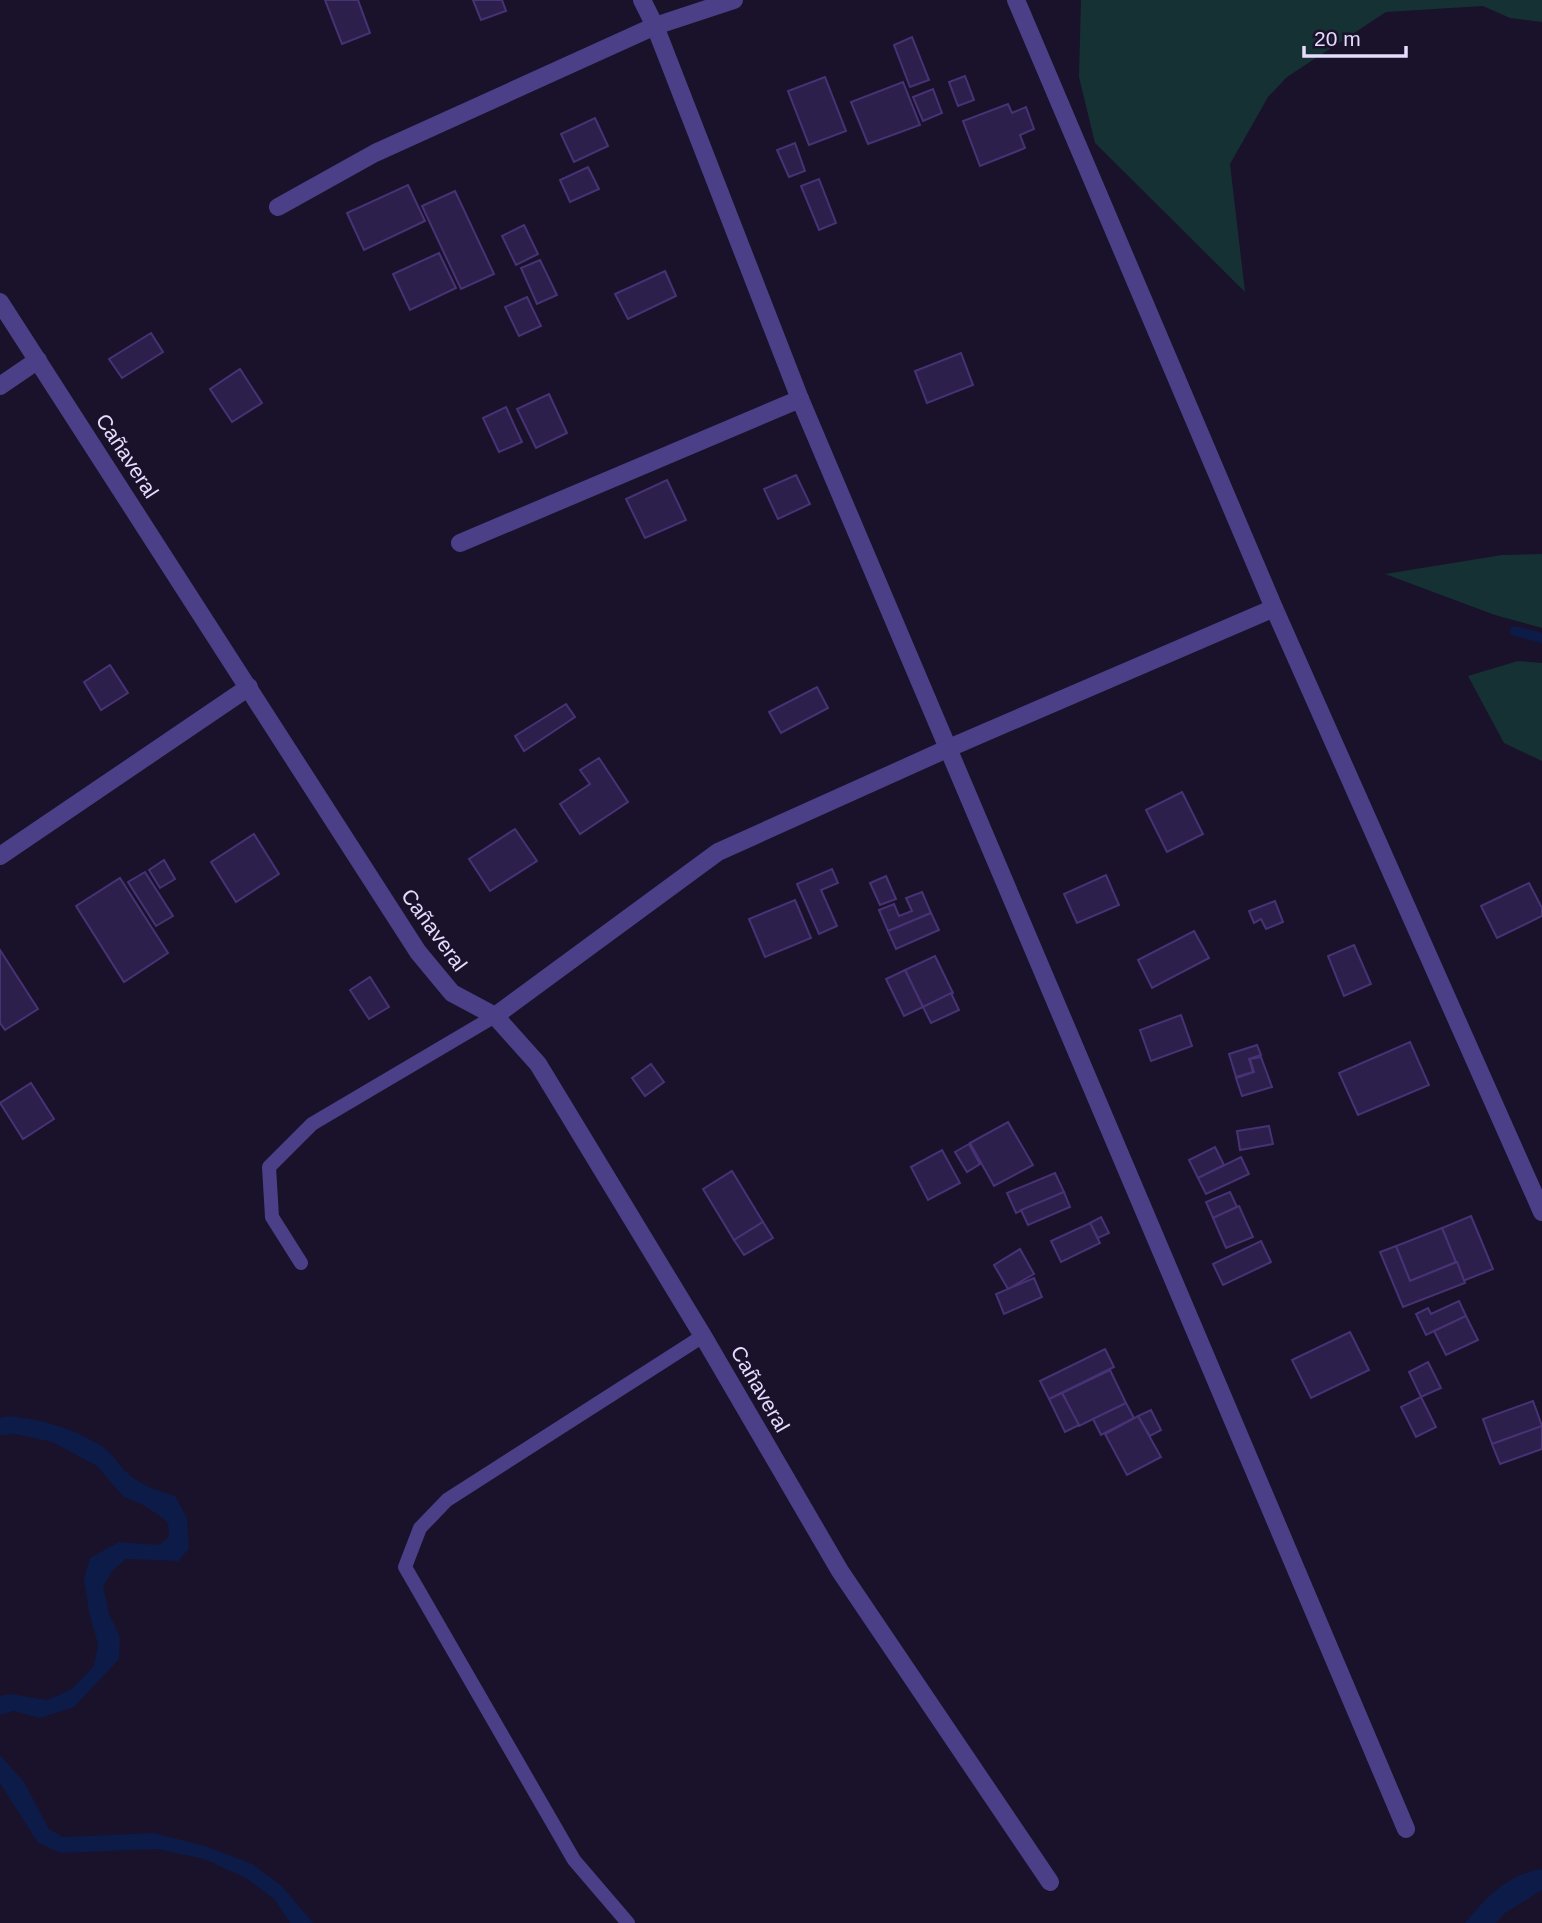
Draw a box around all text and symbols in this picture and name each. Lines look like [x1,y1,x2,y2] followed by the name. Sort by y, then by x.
[1304,14,1406,58] scale bar
[1314,27,1361,50] text: 20 m
[92,409,163,502] street label: Cañaveral
[397,884,472,975] street label: Cañaveral
[727,1342,794,1436] street label: Cañaveral

